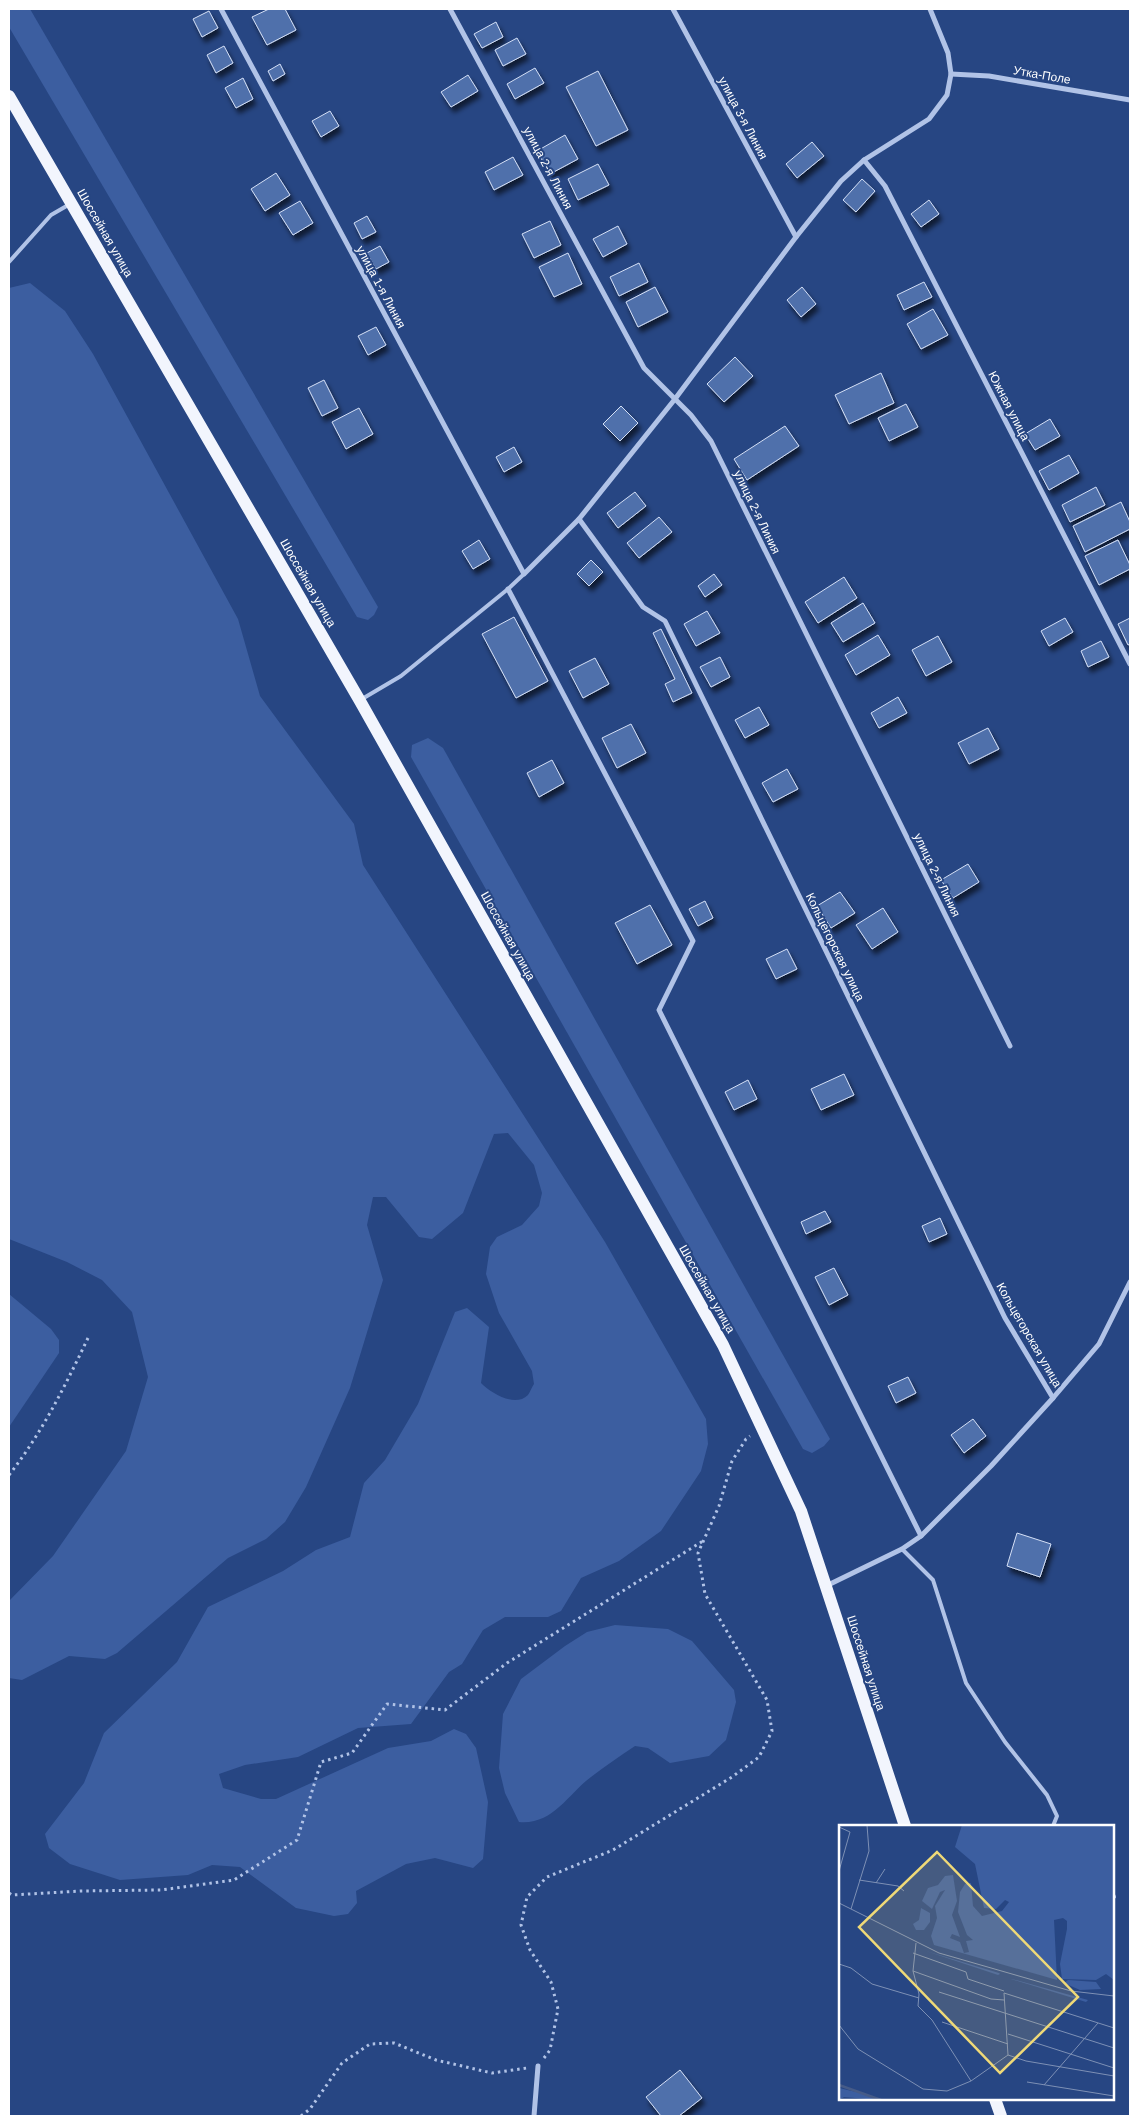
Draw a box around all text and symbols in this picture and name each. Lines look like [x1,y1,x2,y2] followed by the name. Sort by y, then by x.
[1012,63,1072,87] street label: Утка-Поле
[715,74,771,162] street label: улица 3-я Линия
[520,124,576,212] street label: улица 2-я Линия
[74,187,136,280] street label: Шоссейная улица
[353,243,409,331] street label: улица 1-я Линия
[985,369,1033,443] street label: Южная улица
[731,468,783,556] street label: улица 2-я Линия
[277,537,339,630] street label: Шоссейная улица
[911,831,963,919] street label: улица 2-я Линия
[478,889,538,983] street label: Шоссейная улица
[803,891,867,1004] street label: Кольцегорская улица
[676,1243,738,1336] street label: Шоссейная улица
[993,1280,1065,1390] street label: Кольцегорская улица
[844,1614,888,1713] street label: Шоссейная улица
[839,1825,1114,2100] inset map

